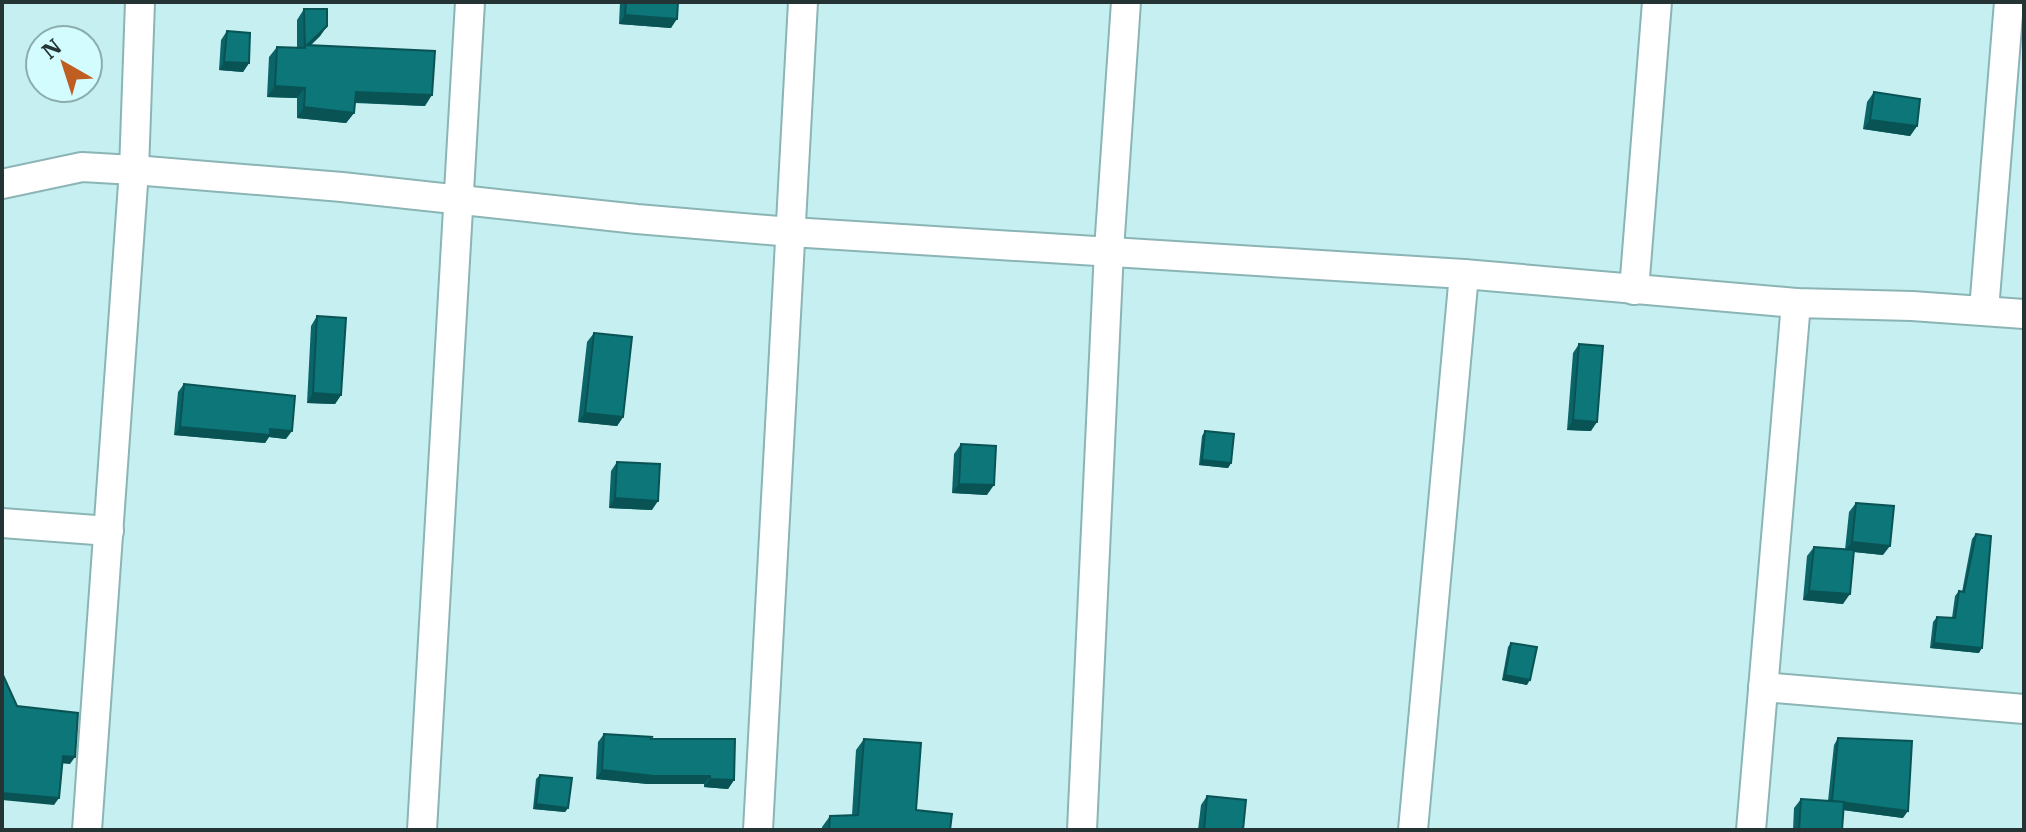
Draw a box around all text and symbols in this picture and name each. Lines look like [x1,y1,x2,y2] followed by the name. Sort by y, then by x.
[24,24,104,104] north arrow
[35,31,67,65] text: N

